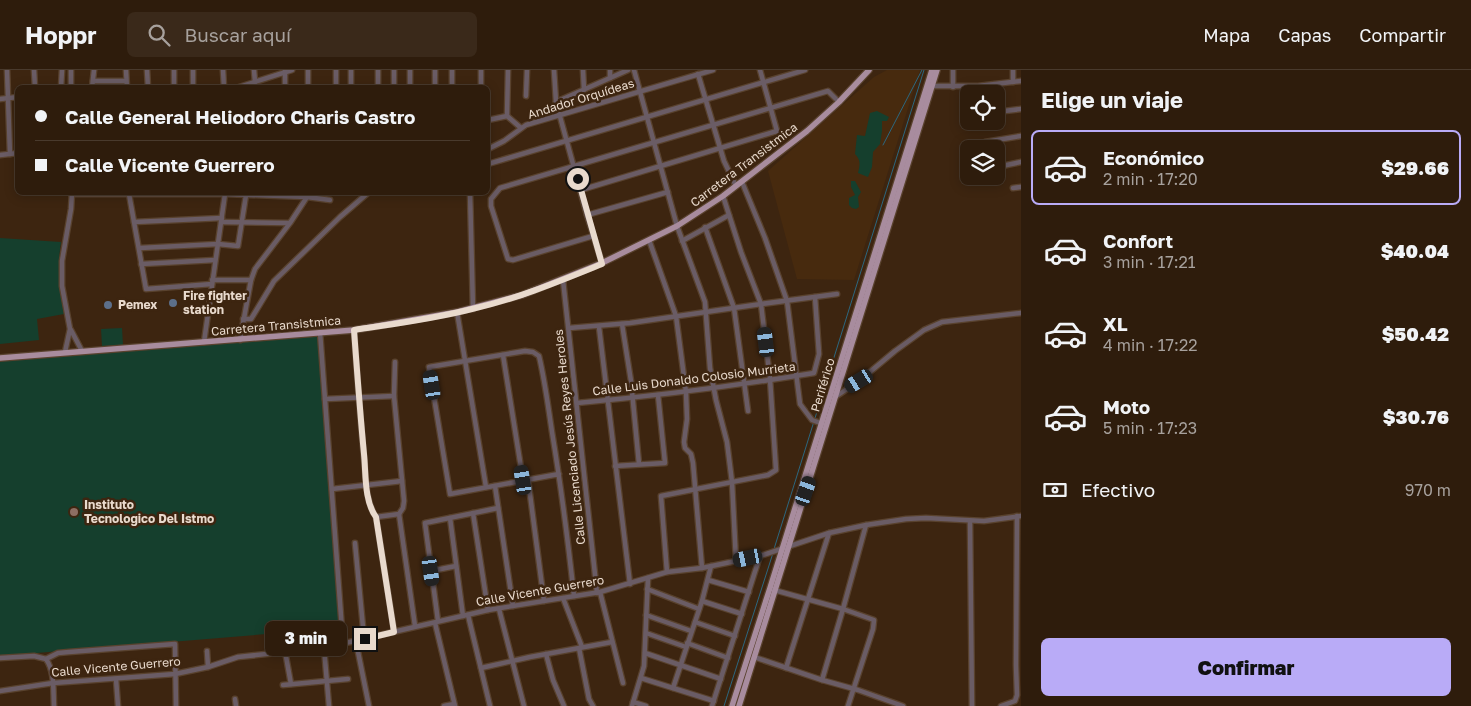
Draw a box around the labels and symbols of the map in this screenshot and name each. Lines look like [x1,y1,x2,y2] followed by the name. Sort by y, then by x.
[526,75,636,122] street label: Andador Orquídeas
[687,119,800,210] street label: Carretera Transistmica
[567,168,589,190] route start
[183,288,247,317] place label: Fire fighter station
[118,297,157,312] place label: Pemex
[167,297,179,309] marker: Fire fighter station
[102,299,114,311] marker: Pemex
[210,312,341,339] street label: Carretera Transistmica
[756,326,775,358] car
[551,329,588,546] street label: Calle Licenciado Jesús Reyes Heroles
[807,356,838,414] street label: Periférico
[591,359,796,398] street label: Calle Luis Donaldo Colosio Murrieta
[842,367,875,395] car
[422,369,441,401] car
[513,464,532,496] car
[794,474,817,508] car
[84,497,214,526] place label: Instituto Tecnologico Del Istmo
[68,506,80,518] marker: Instituto Tecnologico Del Istmo
[731,548,764,568] car
[421,555,440,587] car
[475,572,605,609] street label: Calle Vicente Guerrero
[265,622,348,656] callout: 3 min
[354,628,376,650] route end
[51,653,181,680] street label: Calle Vicente Guerrero

